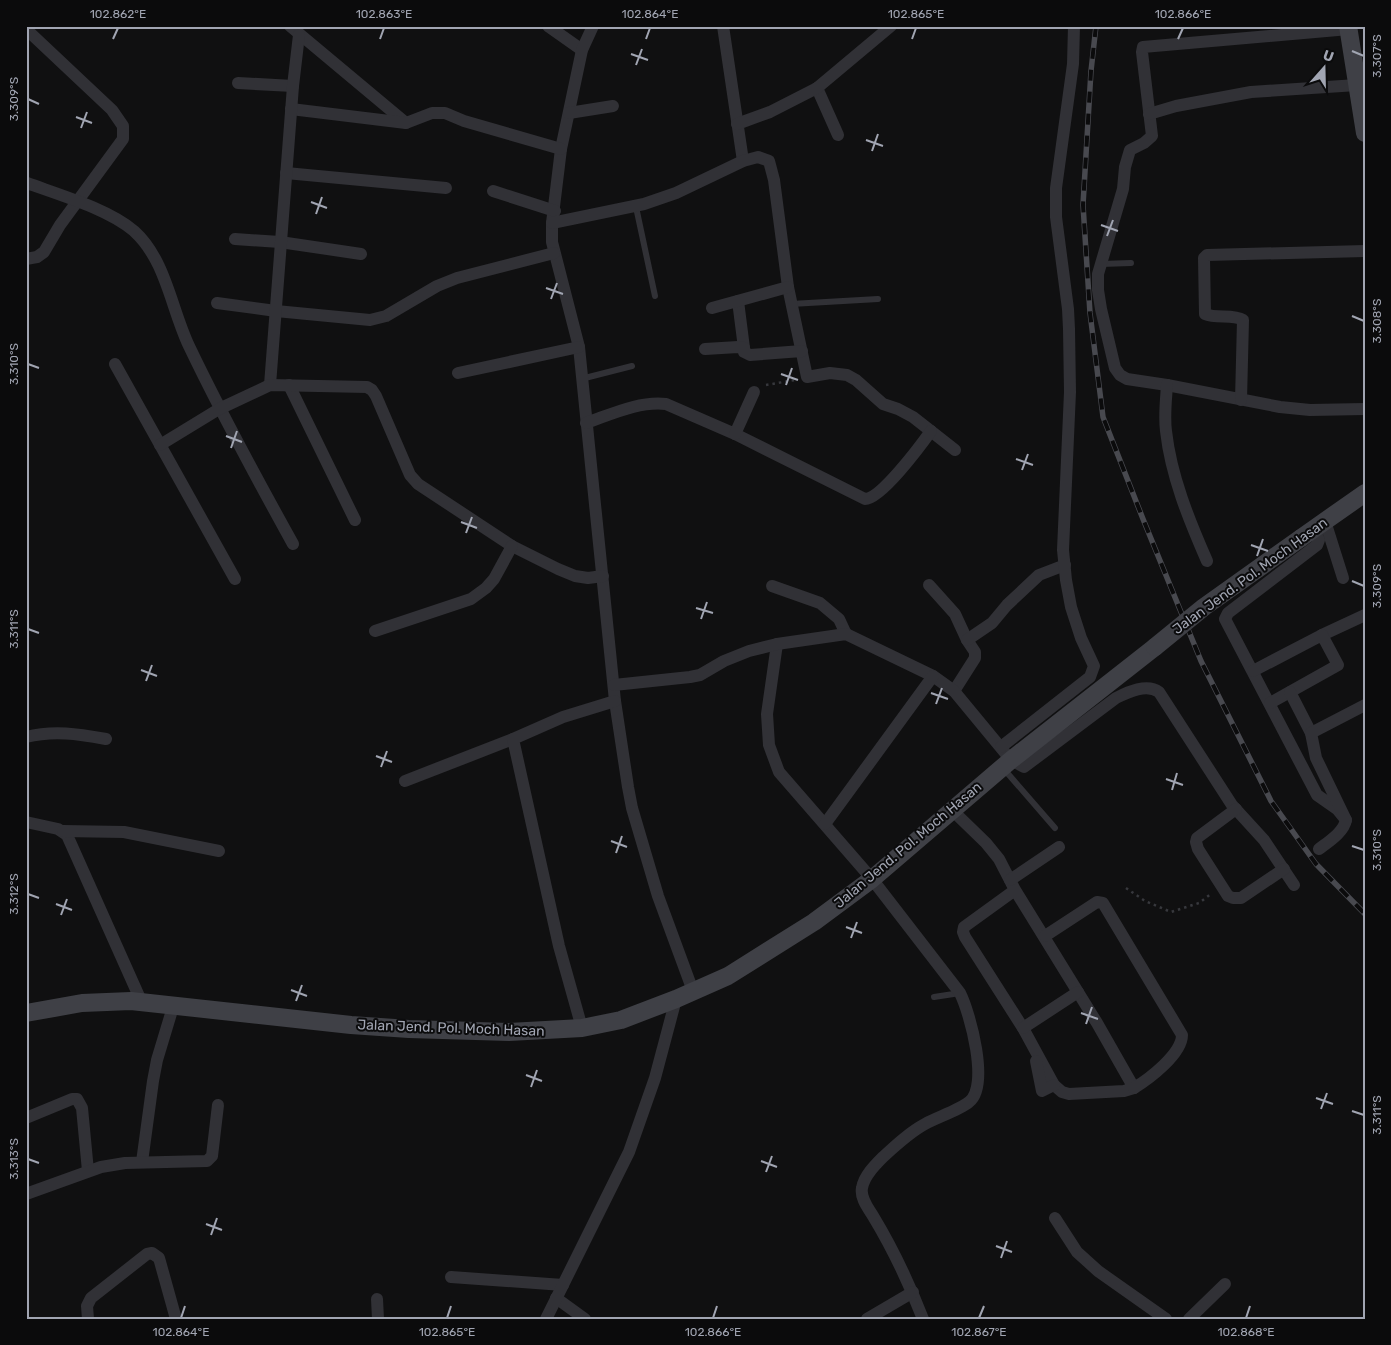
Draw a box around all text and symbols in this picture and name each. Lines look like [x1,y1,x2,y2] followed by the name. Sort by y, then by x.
[90,7,146,21] text: 102.862°E
[356,7,412,21] text: 102.863°E
[622,7,678,21] text: 102.864°E
[888,7,944,21] text: 102.865°E
[1155,7,1211,21] text: 102.866°E
[1370,34,1384,78] text: 3.307°S
[1298,42,1348,92] north arrow
[1321,47,1336,66] text: U
[7,77,21,121] text: 3.309°S
[1370,299,1384,343] text: 3.308°S
[7,343,21,385] text: 3.310°S
[1169,514,1331,638] street label: Jalan Jend. Pol. Moch Hasan
[1370,564,1384,608] text: 3.309°S
[7,609,21,649] text: 3.311°S
[831,778,985,912] street label: Jalan Jend. Pol. Moch Hasan
[1370,829,1384,871] text: 3.310°S
[7,873,21,915] text: 3.312°S
[357,1016,545,1040] street label: Jalan Jend. Pol. Moch Hasan
[1370,1095,1384,1135] text: 3.311°S
[7,1138,21,1180] text: 3.313°S
[153,1325,209,1339] text: 102.864°E
[419,1325,475,1339] text: 102.865°E
[685,1325,741,1339] text: 102.866°E
[951,1325,1007,1339] text: 102.867°E
[1217,1325,1275,1339] text: 102.868°E

